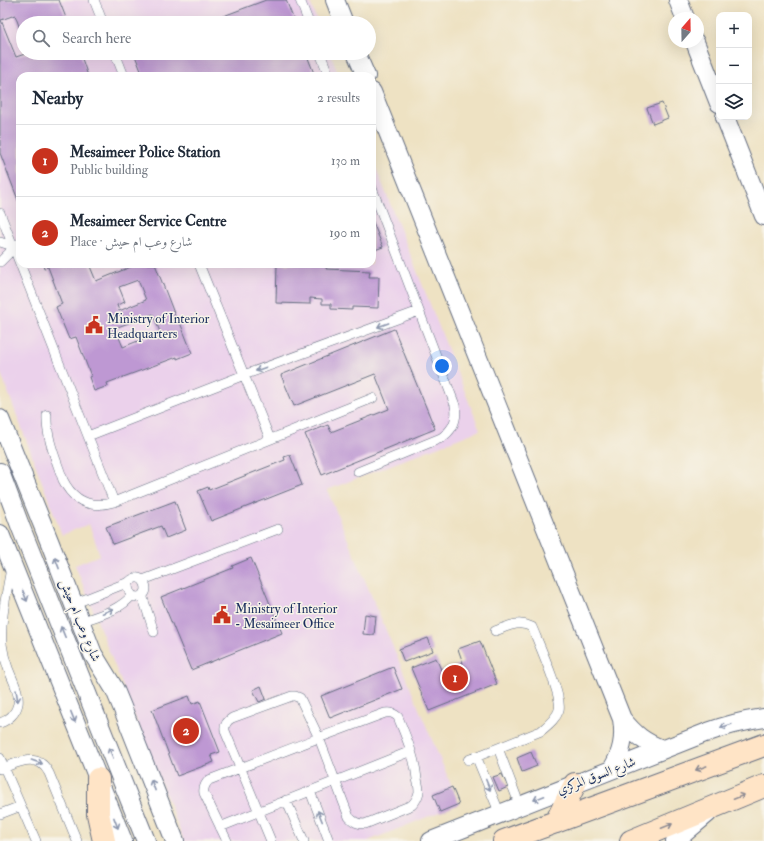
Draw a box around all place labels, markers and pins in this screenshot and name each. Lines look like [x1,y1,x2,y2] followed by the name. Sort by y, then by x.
[107,311,209,342] place label: Ministry of Interior Headquarters
[84,315,104,335] public building icon: Ministry of Interior Headquarters
[235,601,337,632] place label: Ministry of Interior - Mesaimeer Office
[212,605,232,625] public building icon: Ministry of Interior - Mesaimeer Office
[442,663,468,693] pin: 1
[173,716,199,746] pin: 2

